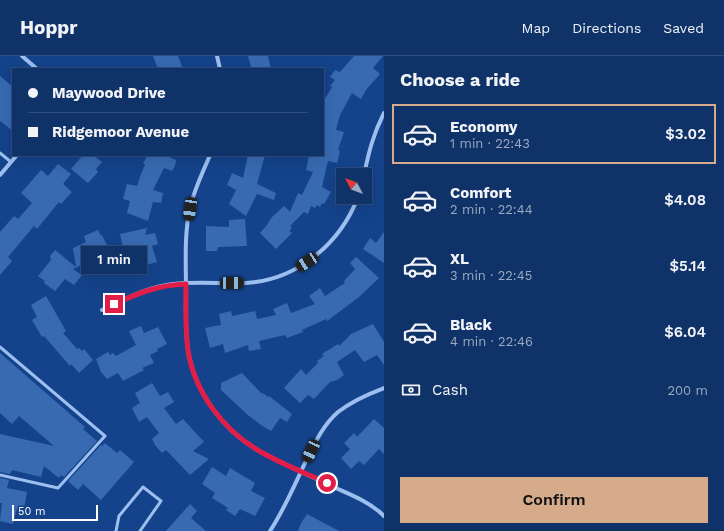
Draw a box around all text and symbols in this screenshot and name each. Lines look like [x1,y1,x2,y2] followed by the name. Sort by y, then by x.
[20,16,77,39] text: Hoppr
[522,20,550,36] text: Map
[572,20,641,36] text: Directions
[663,20,704,36] text: Saved
[400,69,520,90] text: Choose a ride
[52,84,166,102] text: Maywood Drive
[402,116,438,152] icon: car
[450,118,517,136] text: Economy
[52,123,189,141] text: Ridgemoor Avenue
[665,125,706,143] text: $3.02
[450,136,530,151] text: 1 min · 22:43
[336,168,372,204] north arrow
[336,168,372,204] map controls
[402,182,438,218] icon: car
[450,184,511,202] text: Comfort
[664,191,706,209] text: $4.08
[182,196,198,222] car
[450,202,533,217] text: 2 min · 22:44
[81,246,147,274] callout: 1 min
[402,248,438,284] icon: car
[294,250,320,274] car
[450,250,469,268] text: XL
[97,252,131,267] text: 1 min
[669,257,706,275] text: $5.14
[450,268,532,283] text: 3 min · 22:45
[220,277,244,289] car
[105,295,123,313] route end
[402,314,438,350] icon: car
[450,316,492,334] text: Black
[664,323,706,341] text: $6.04
[450,334,533,349] text: 4 min · 22:46
[400,379,422,401] icon: cash
[432,381,468,399] text: Cash
[667,383,708,398] text: 200 m
[300,438,322,464] car
[318,474,336,492] route start
[400,477,708,523] button: Confirm
[12,503,98,522] scale bar
[18,505,45,518] text: 50 m

